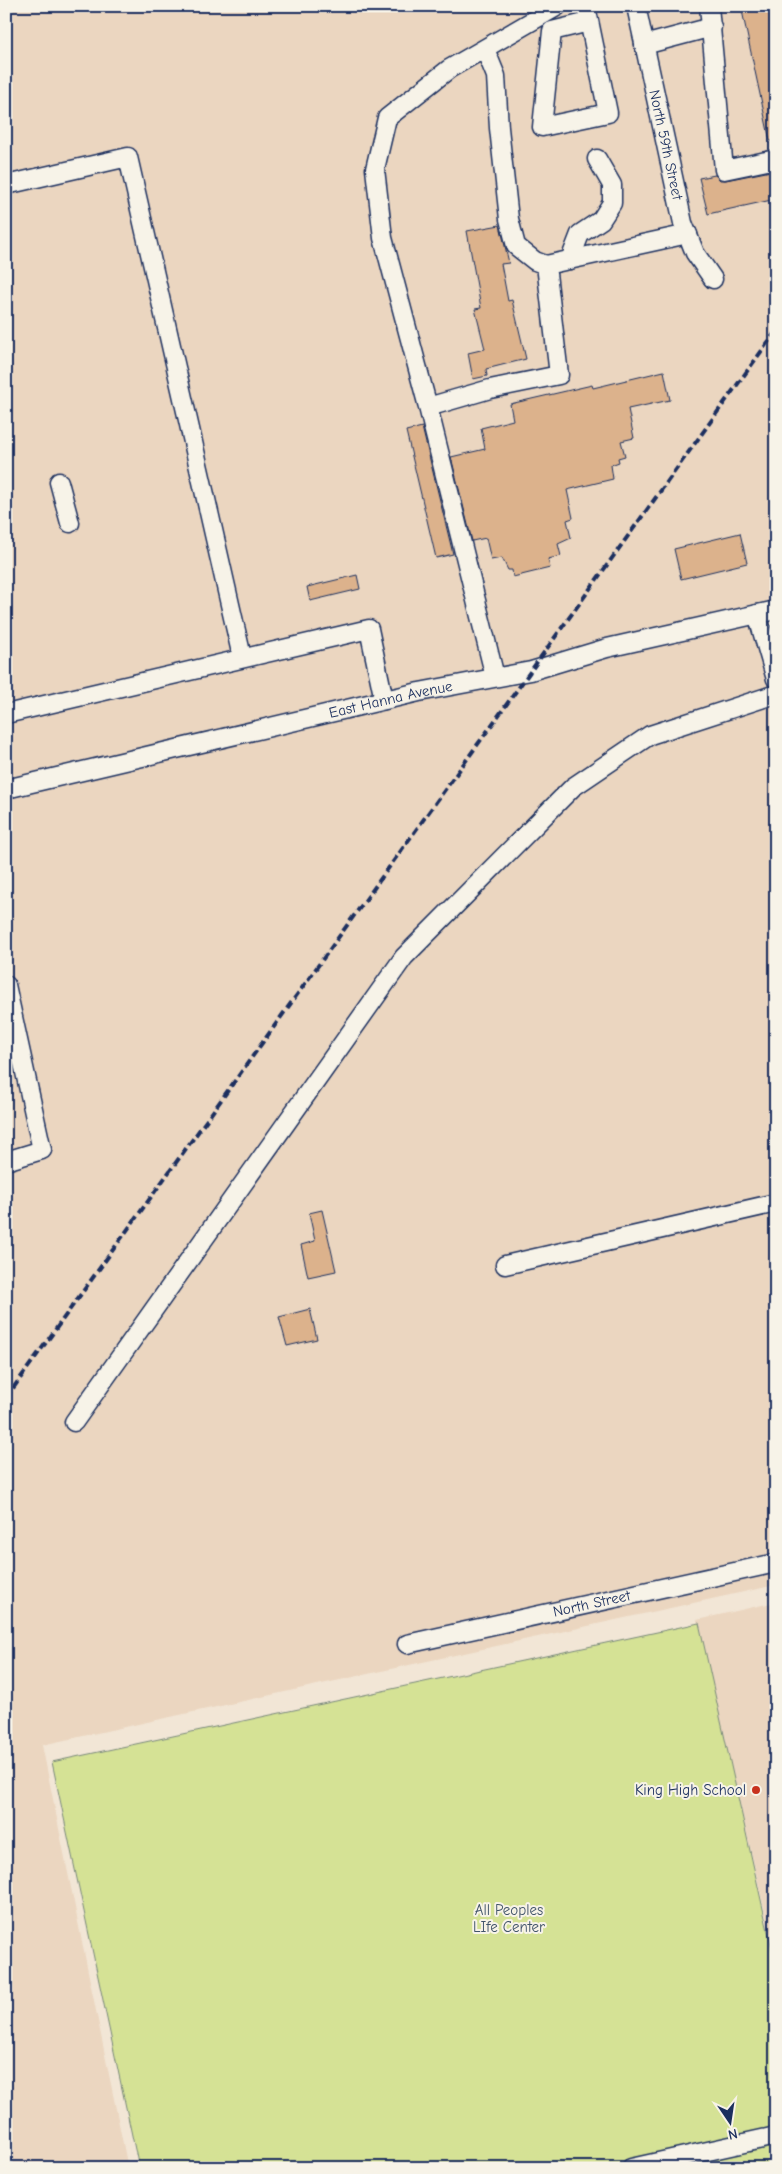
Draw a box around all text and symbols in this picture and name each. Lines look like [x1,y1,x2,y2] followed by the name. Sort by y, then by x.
[645,88,687,202] street label: North 59th Street
[327,677,454,722] street label: East Hanna Avenue
[551,1586,633,1621] street label: North Street
[635,1781,746,1799] place label: King High School
[750,1784,762,1796] marker: King High School
[473,1901,545,1936] park label: All Peoples LIfe Center
[704,2096,754,2146] north arrow
[726,2125,739,2143] text: N

